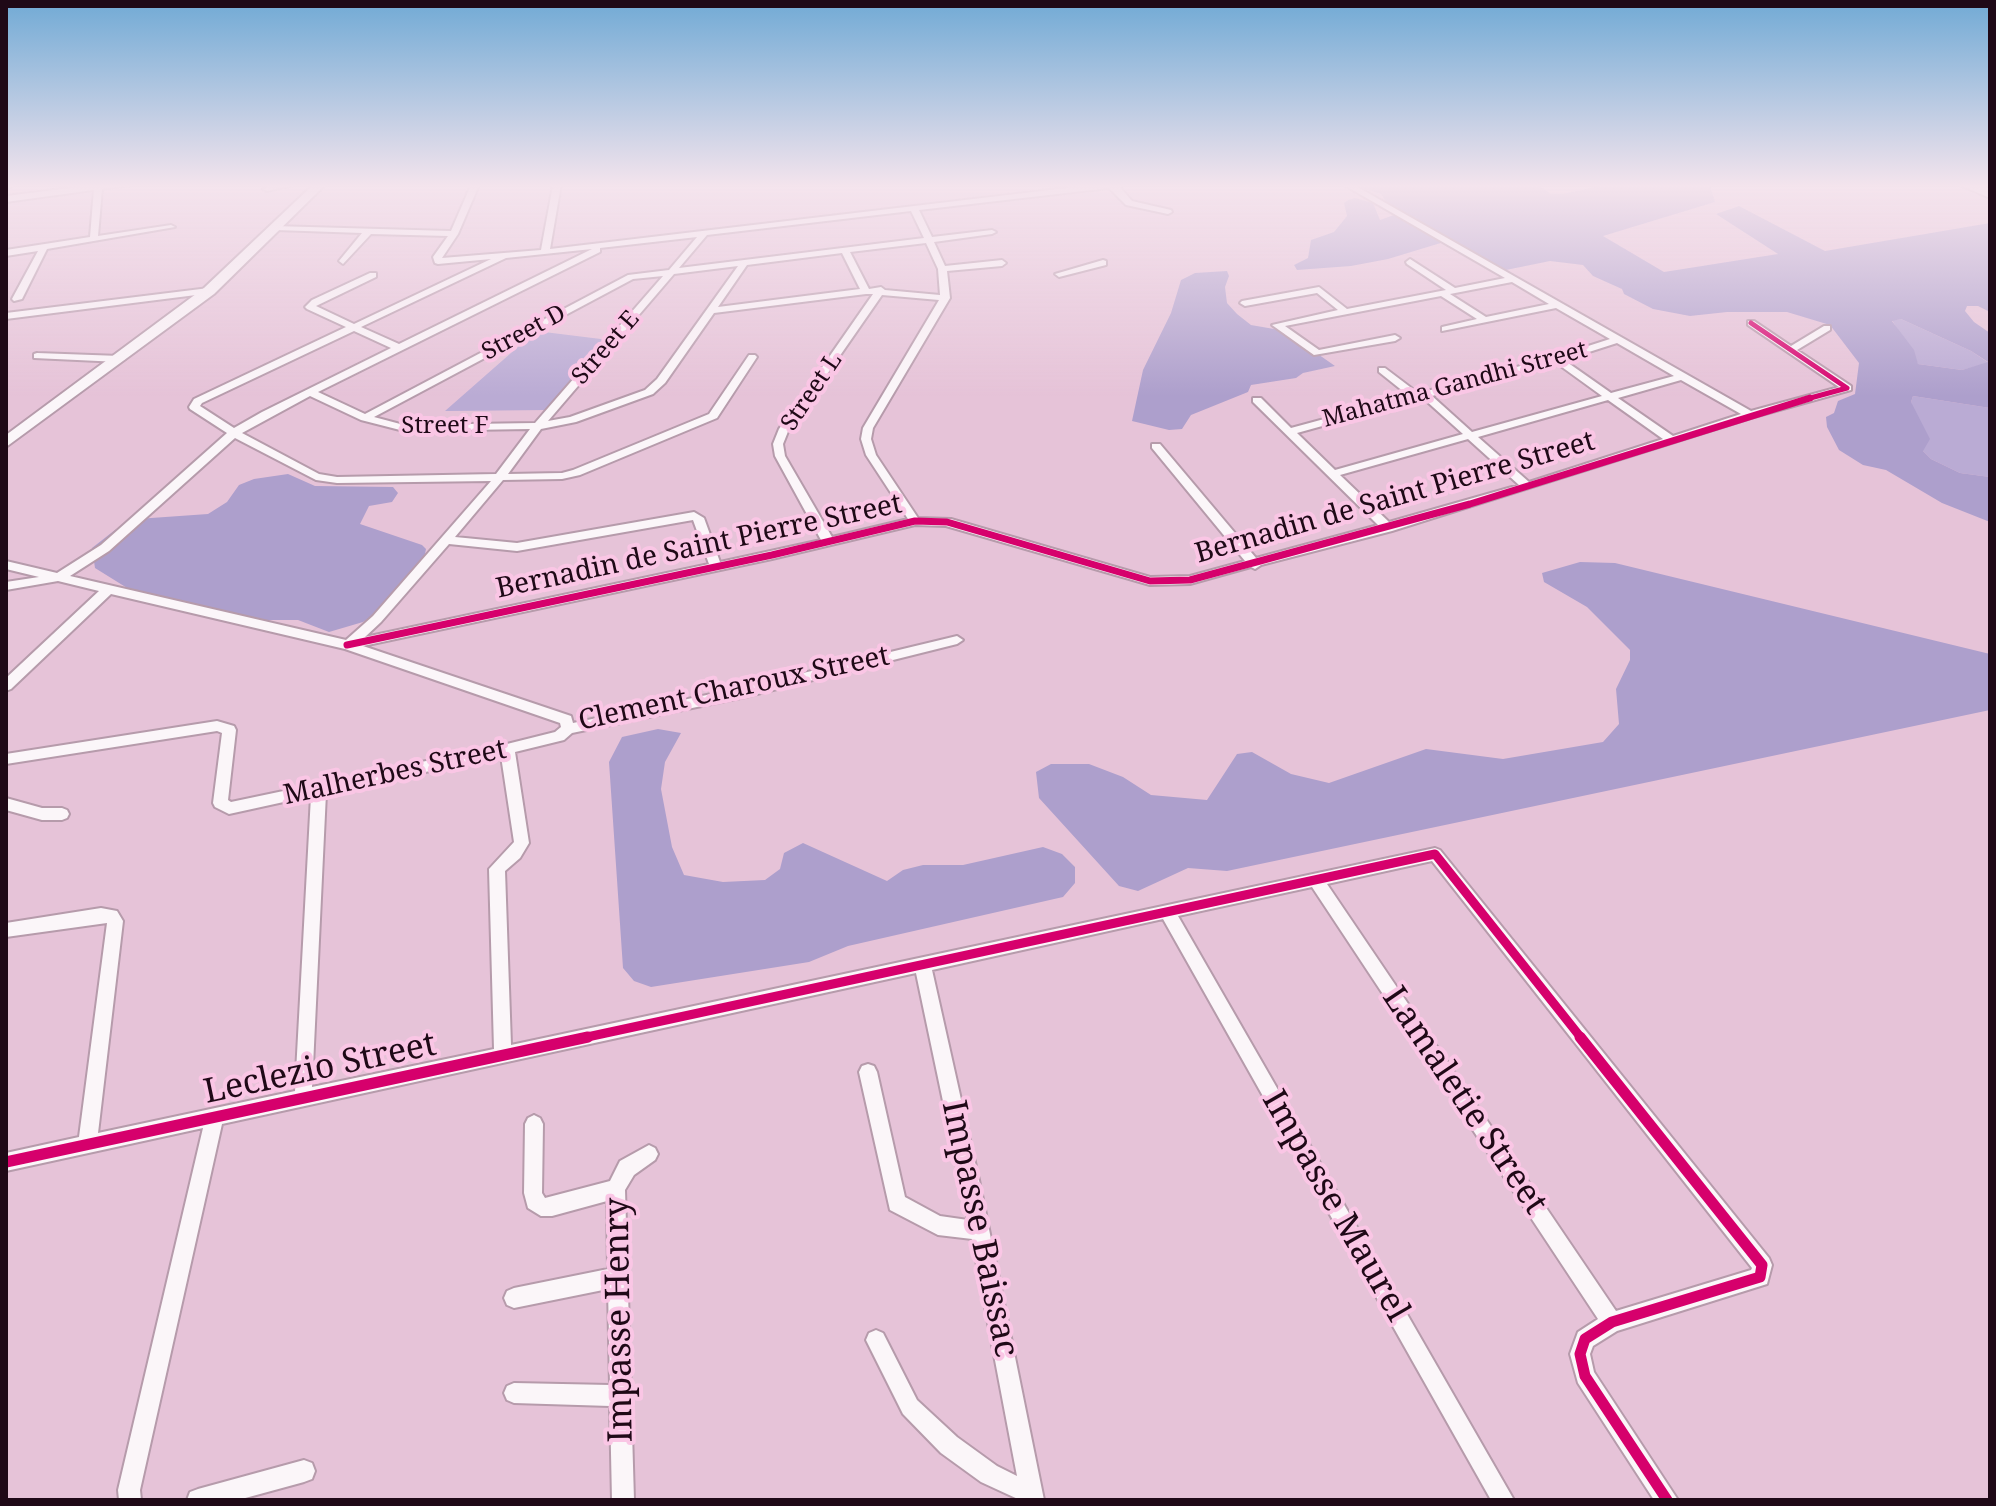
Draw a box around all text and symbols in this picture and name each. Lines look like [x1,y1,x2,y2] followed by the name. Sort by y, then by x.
[477,299,571,367] street label: Street D
[566,305,646,391] street label: Street E
[1320,336,1590,434] street label: Mahatma Gandhi Street
[775,347,849,437] street label: Street L
[401,412,489,440] street label: Street F
[1191,425,1599,571] street label: Bernadin de Saint Pierre Street
[493,488,905,606] street label: Bernadin de Saint Pierre Street
[576,640,892,738] street label: Clement Charoux Street
[281,733,509,813] street label: Malherbes Street
[1373,980,1555,1222] street label: Lamaletie Street
[200,1024,440,1114] street label: Leclezio Street
[1252,1083,1418,1329] street label: Impasse Maurel
[932,1097,1026,1361] street label: Impasse Baissac
[597,1197,643,1443] street label: Impasse Henry

